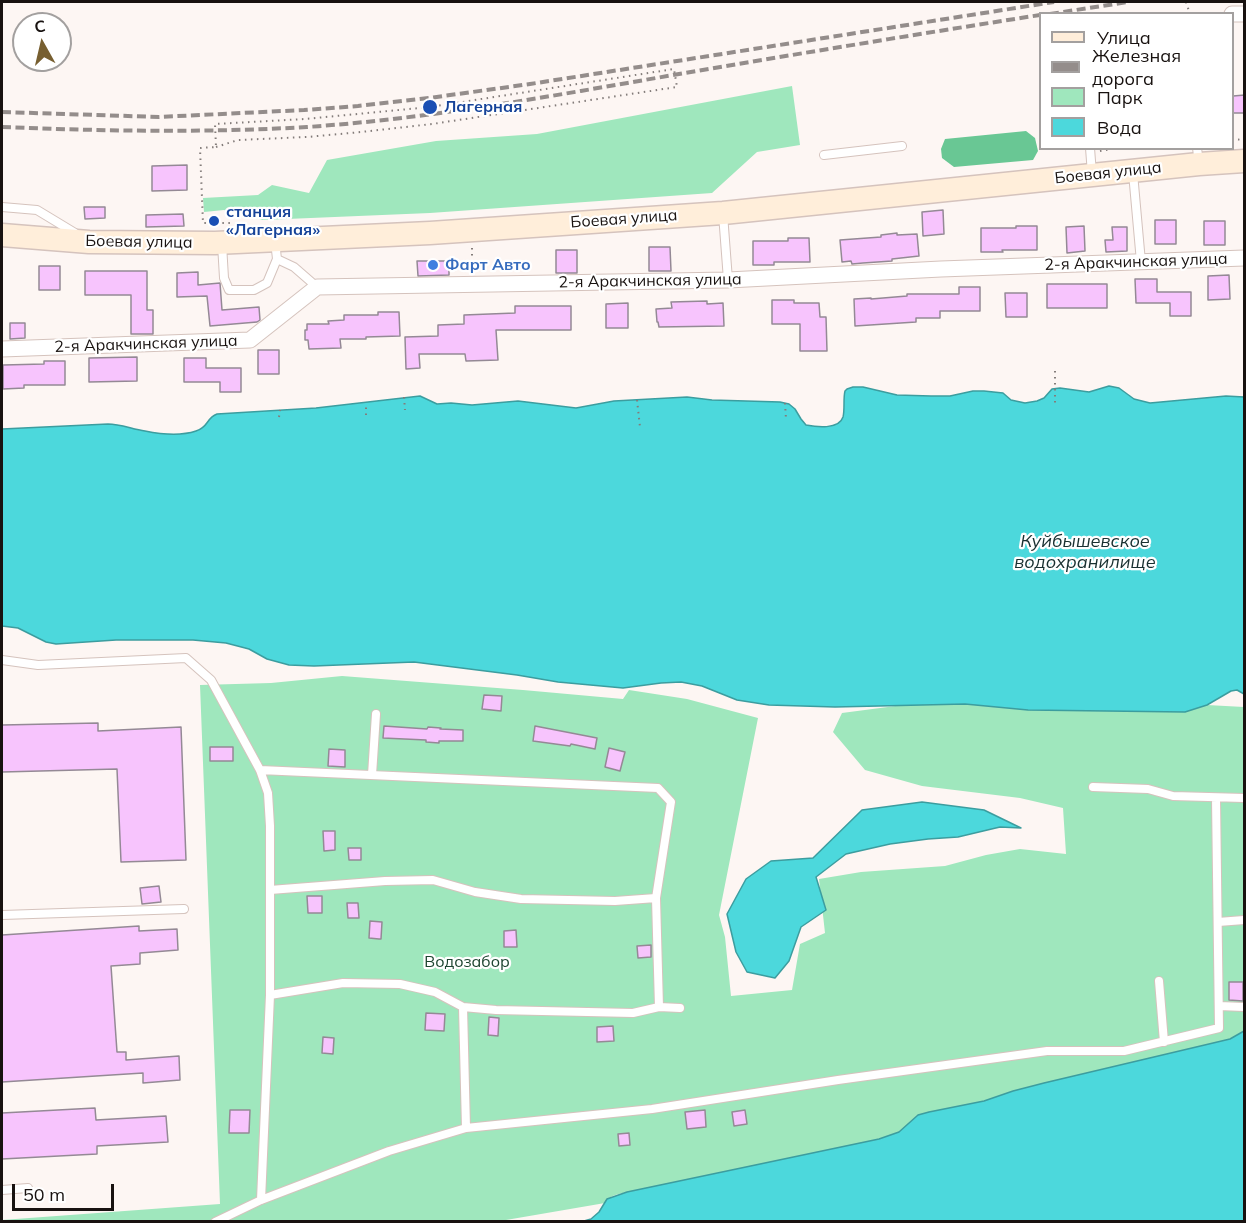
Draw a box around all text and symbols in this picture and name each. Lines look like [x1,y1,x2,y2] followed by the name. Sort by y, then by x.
[12,12,72,72] north arrow
[1039,12,1234,150] legend
[33,15,47,37] text: С
[1097,26,1151,49] text: Улица
[1092,44,1181,90] text: Железная дорога
[1097,86,1142,109] text: Парк
[444,97,522,117] place label: Лагерная
[421,98,439,116] marker: Лагерная
[1097,116,1142,139] text: Вода
[1054,158,1162,188] street label: Боевая улица
[226,202,320,240] place label: станция «Лагерная»
[570,206,678,232] street label: Боевая улица
[207,214,221,228] marker: станция «Лагерная»
[85,231,193,253] street label: Боевая улица
[1044,249,1228,275] street label: 2-я Аракчинская улица
[445,255,531,275] place label: Фарт Авто
[426,258,440,272] marker: Фарт Авто
[558,270,742,292] street label: 2-я Аракчинская улица
[54,331,238,357] street label: 2-я Аракчинская улица
[1014,531,1156,574] water label: Куйбышевское водохранилище
[424,952,510,972] park label: Водозабор
[15,1172,117,1210] scale bar
[23,1183,65,1206] text: 50 m

